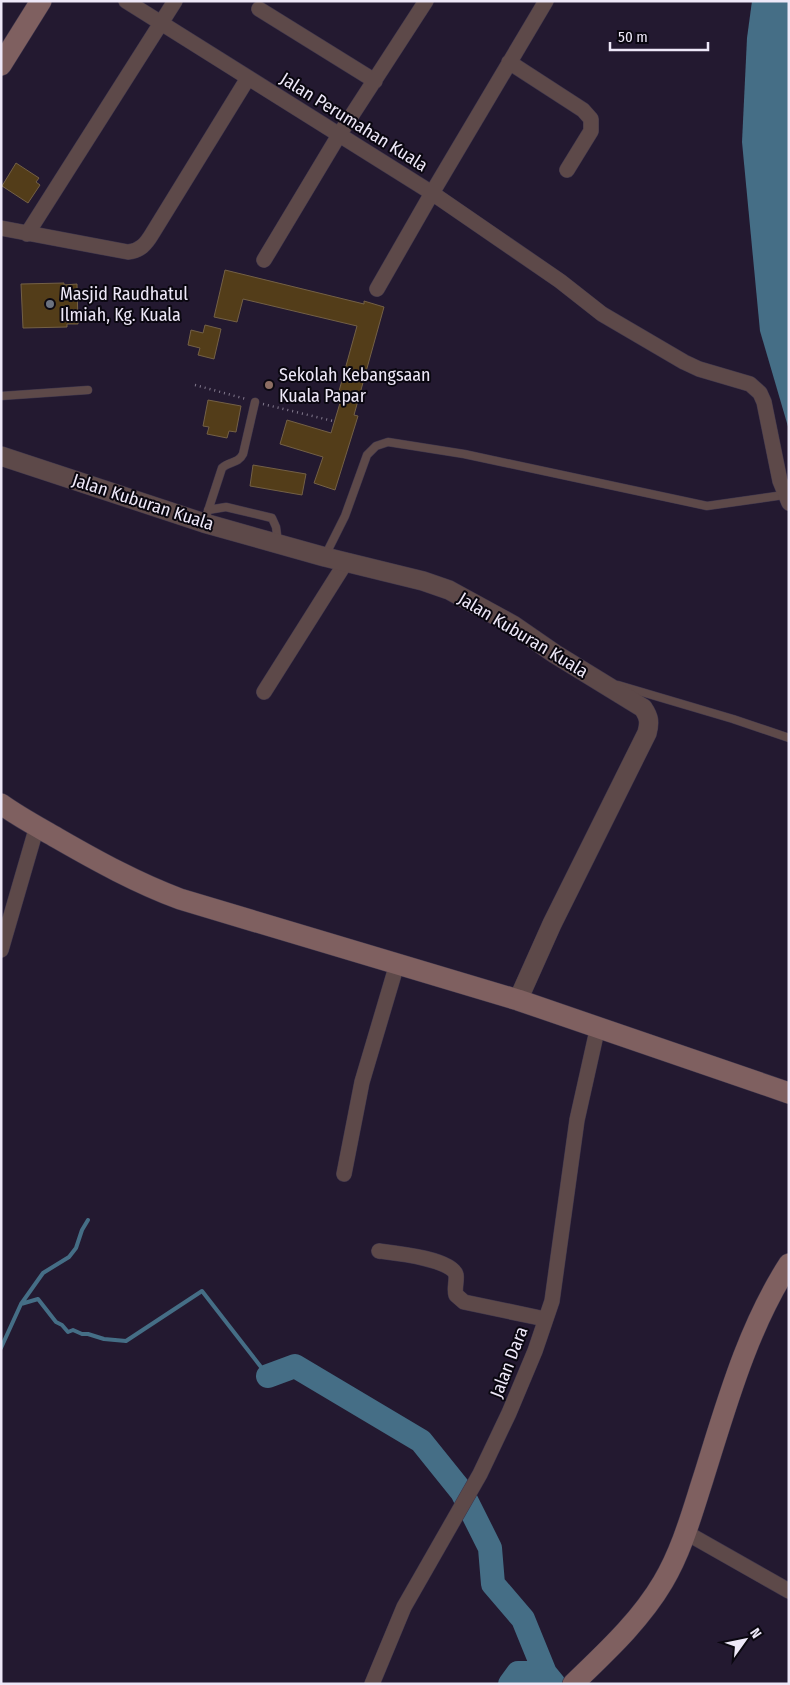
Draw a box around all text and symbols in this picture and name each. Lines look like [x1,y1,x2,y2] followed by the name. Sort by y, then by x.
[610,20,708,52] scale bar
[618,28,648,46] text: 50 m
[276,68,432,176] street label: Jalan Perumahan Kuala
[60,283,188,326] place label: Masjid Raudhatul Ilmiah, Kg. Kuala
[44,298,56,310] marker: Masjid Raudhatul Ilmiah, Kg. Kuala
[279,364,431,407] place label: Sekolah Kebangsaan Kuala Papar
[263,379,275,391] marker: Sekolah Kebangsaan Kuala Papar
[69,469,217,535] street label: Jalan Kuburan Kuala
[454,588,592,683] street label: Jalan Kuburan Kuala
[485,1323,533,1401] street label: Jalan Dara
[720,1615,770,1665] north arrow
[746,1625,765,1641] text: N

